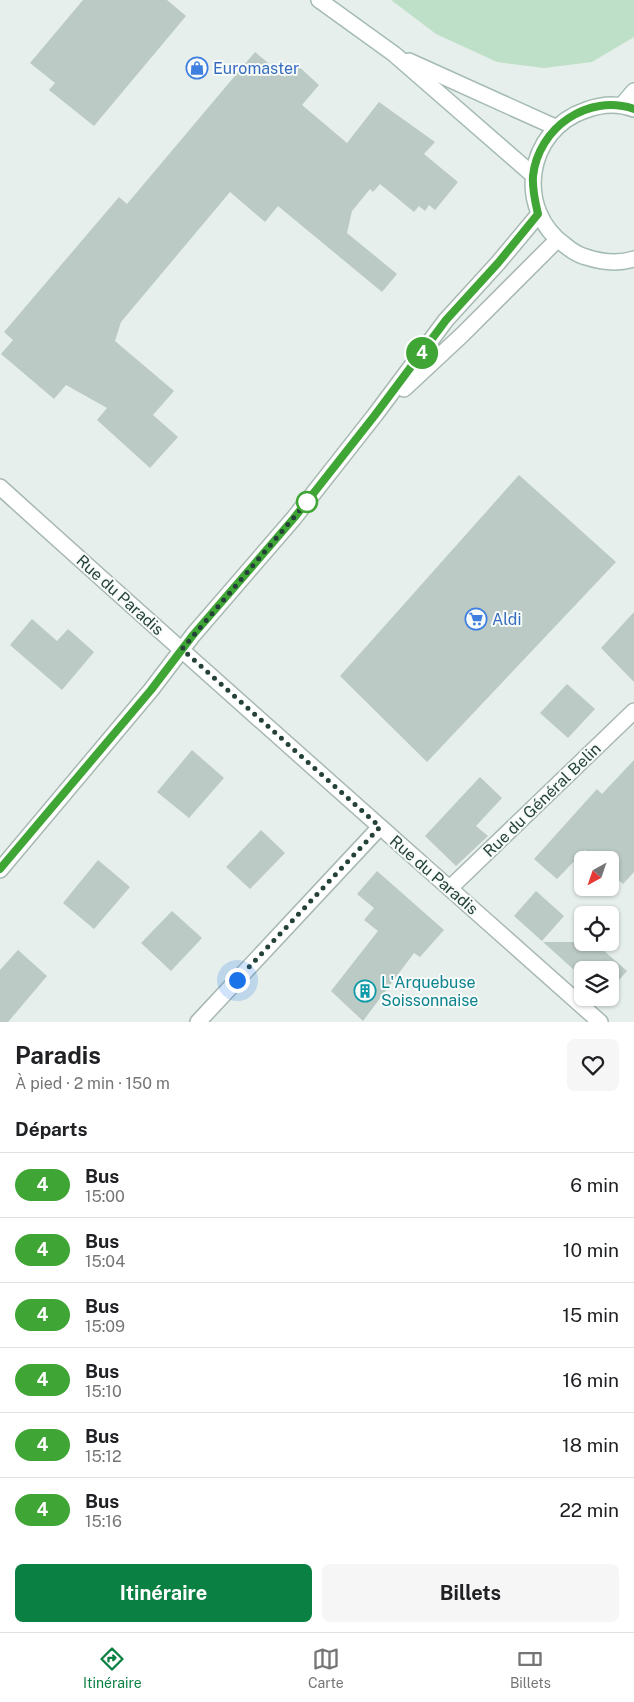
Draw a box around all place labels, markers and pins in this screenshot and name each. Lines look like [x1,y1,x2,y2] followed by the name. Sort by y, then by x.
[185,56,209,80] shop icon: Euromaster
[213,59,299,78] place label: Euromaster
[296,491,318,513] unlabelled marker
[464,607,488,631] supermarket icon: Aldi
[492,610,521,629] place label: Aldi
[381,973,478,1010] place label: L'Arquebuse Soissonnaise
[353,979,377,1003] building icon: L'Arquebuse Soissonnaise

